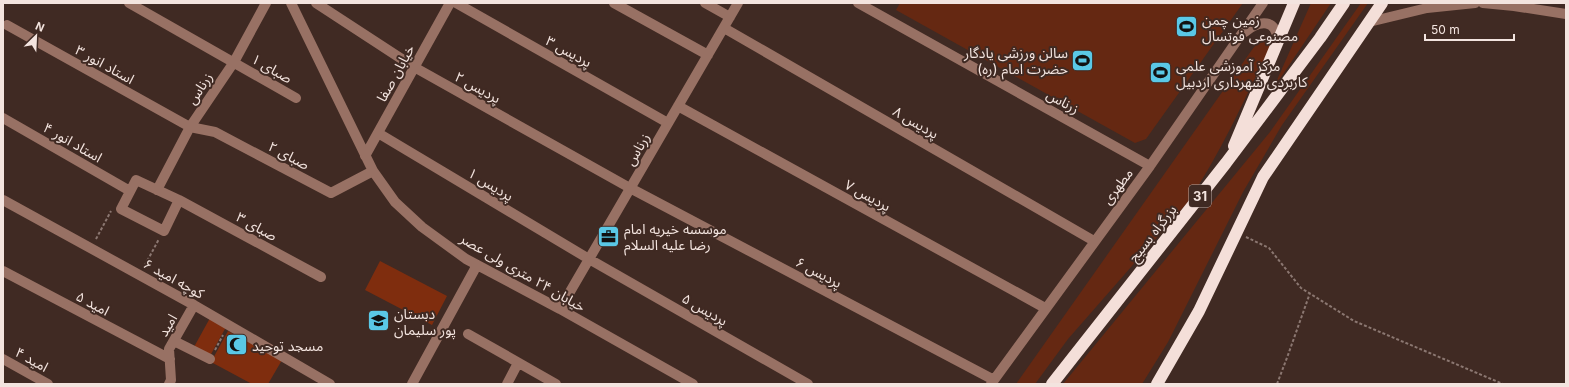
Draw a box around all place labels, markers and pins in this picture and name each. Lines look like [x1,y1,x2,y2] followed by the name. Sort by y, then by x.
[1202,11,1298,45] place label: زمین چمن مصنوعی فوتسال
[1174,14,1200,40] sports icon: زمین چمن مصنوعی فوتسال
[963,44,1068,80] place label: سالن ورزشی یادگار حضرت امام (ره)
[1070,47,1096,73] sports icon: سالن ورزشی یادگار حضرت امام (ره)
[1176,57,1308,91] place label: مرکز آموزشی علمی کاربردی شهرداری اردبیل
[1147,60,1173,86] sports icon: مرکز آموزشی علمی کاربردی شهرداری اردبیل
[624,220,727,256] place label: موسسه خیریه امام رضا علیه السلام
[595,223,621,249] office icon: موسسه خیریه امام رضا علیه السلام
[394,305,456,340] place label: دبستان پور سلیمان
[366,308,392,334] school or university icon: دبستان پور سلیمان
[224,332,250,358] mosque icon: مسجد توحید
[252,337,323,355] place label: مسجد توحید

